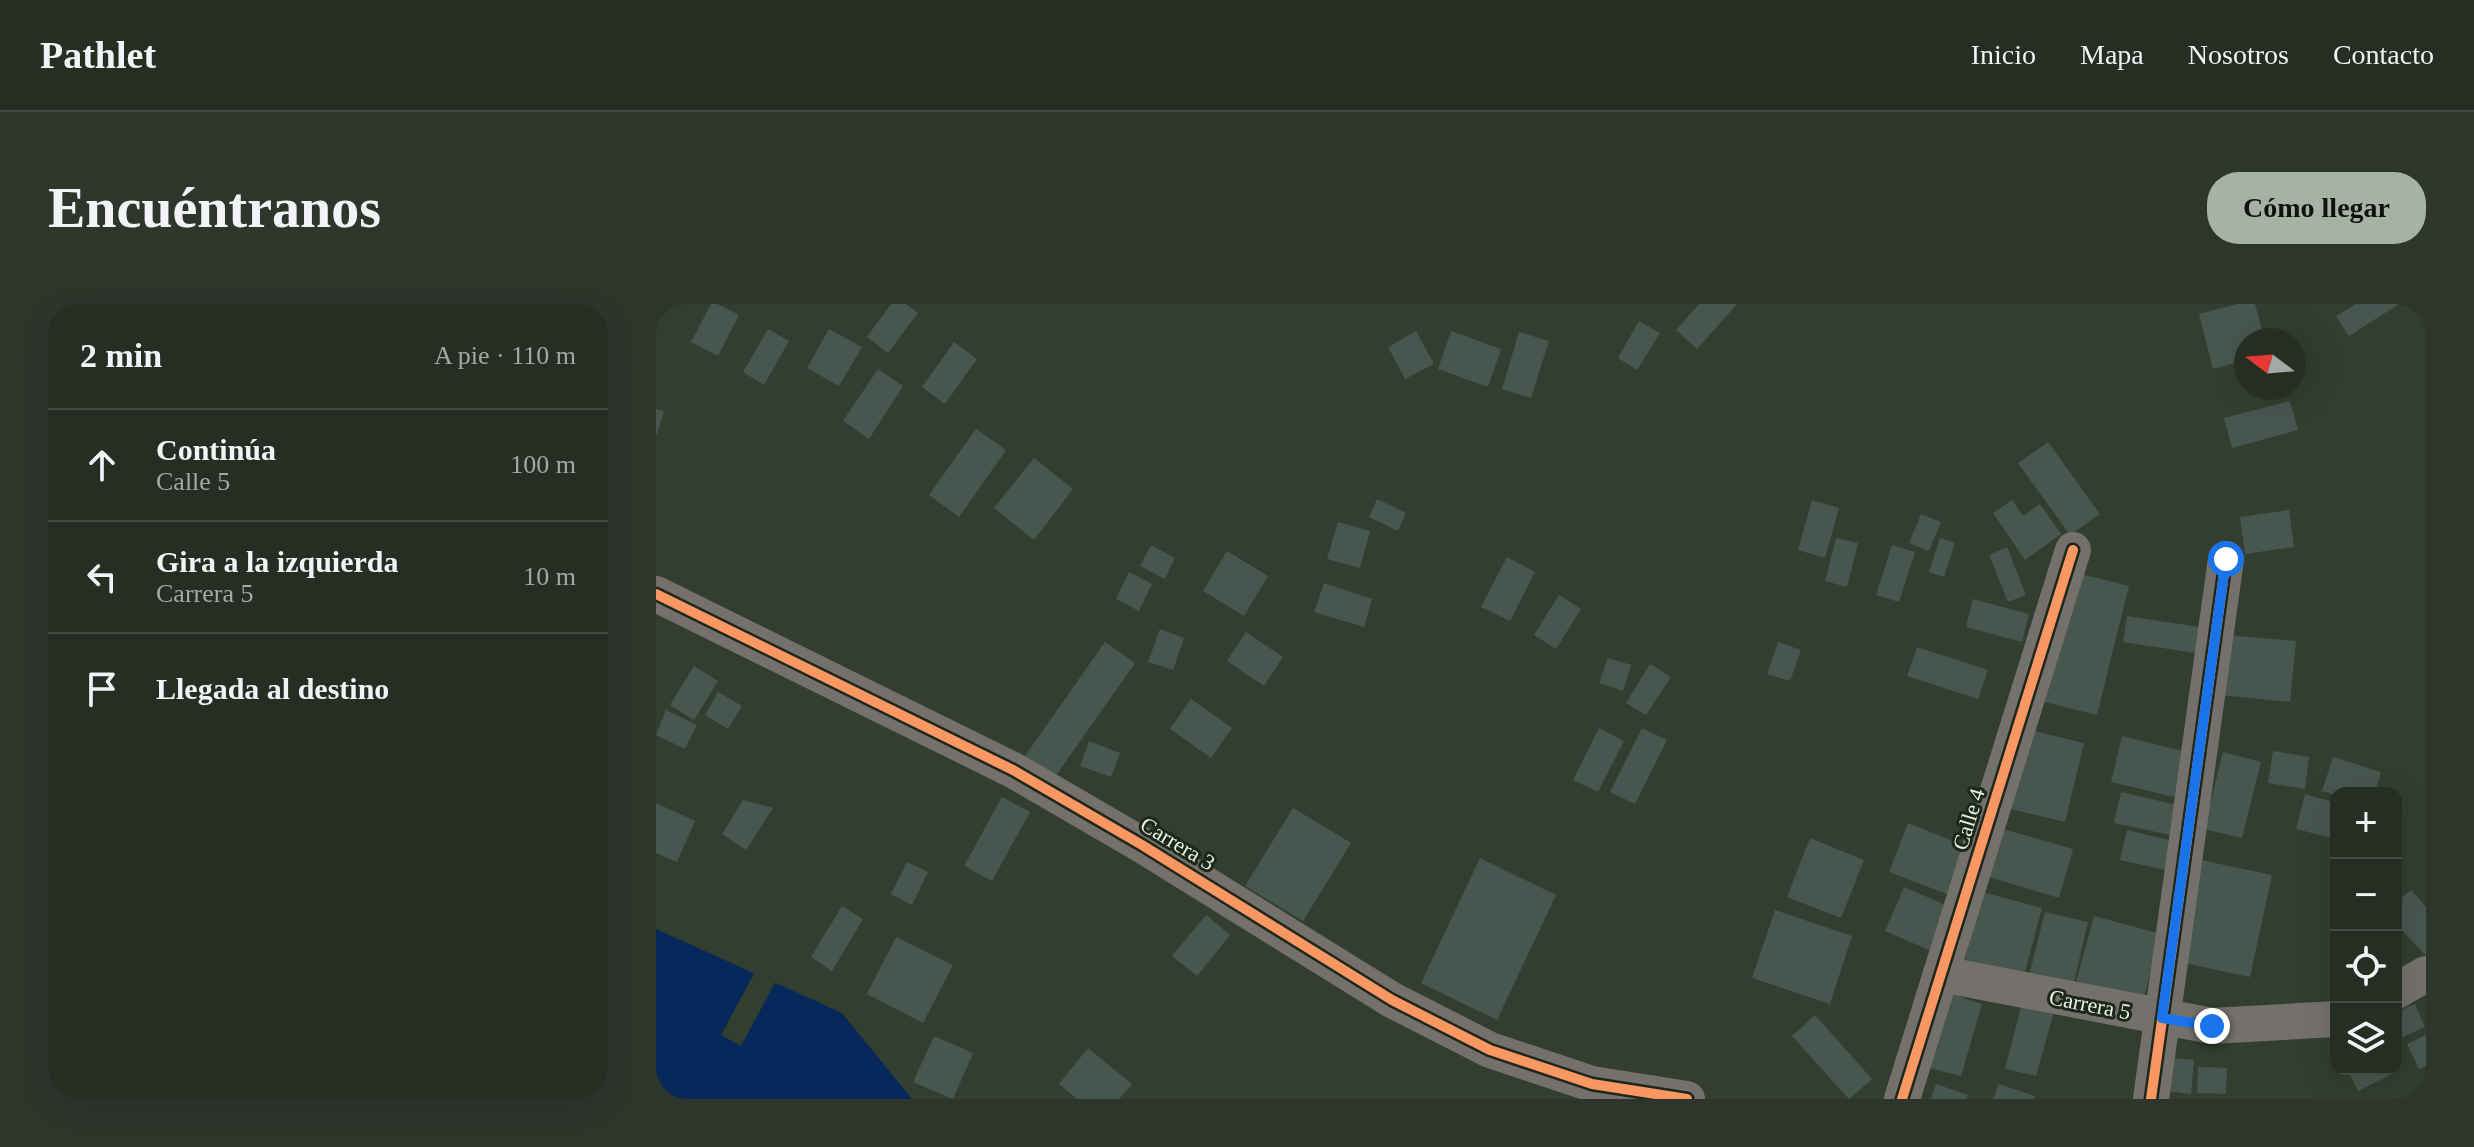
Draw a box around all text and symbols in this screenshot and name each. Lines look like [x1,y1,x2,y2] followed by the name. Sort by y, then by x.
[40,34,156,76] text: Pathlet
[1971,39,2036,70] text: Inicio
[2080,39,2144,70] text: Mapa
[2188,39,2289,70] text: Nosotros
[2333,39,2434,70] text: Contacto
[2207,172,2426,244] button: Cómo llegar
[48,177,381,239] text: Encuéntranos
[2234,328,2306,400] north arrow
[80,337,162,374] text: 2 min
[434,341,576,370] text: A pie · 110 m
[156,433,276,466] text: Continúa
[80,443,124,487] icon: ahead
[510,450,576,479] text: 100 m
[156,467,230,496] text: Calle 5
[2208,541,2244,577] route start
[156,545,399,578] text: Gira a la izquierda
[80,555,124,599] icon: left
[523,562,576,591] text: 10 m
[156,579,253,608] text: Carrera 5
[80,667,124,711] icon: arrive
[156,672,389,705] text: Llegada al destino
[1947,785,1990,853] street label: Calle 4
[2330,787,2402,1075] map controls
[2330,787,2402,859] button: +
[1136,811,1220,875] street label: Carrera 3
[2330,859,2402,931] button: −
[2330,931,2402,1003] button: locate
[2047,984,2133,1025] street label: Carrera 5
[2330,1003,2402,1075] button: layers
[2194,1008,2230,1044] route end

